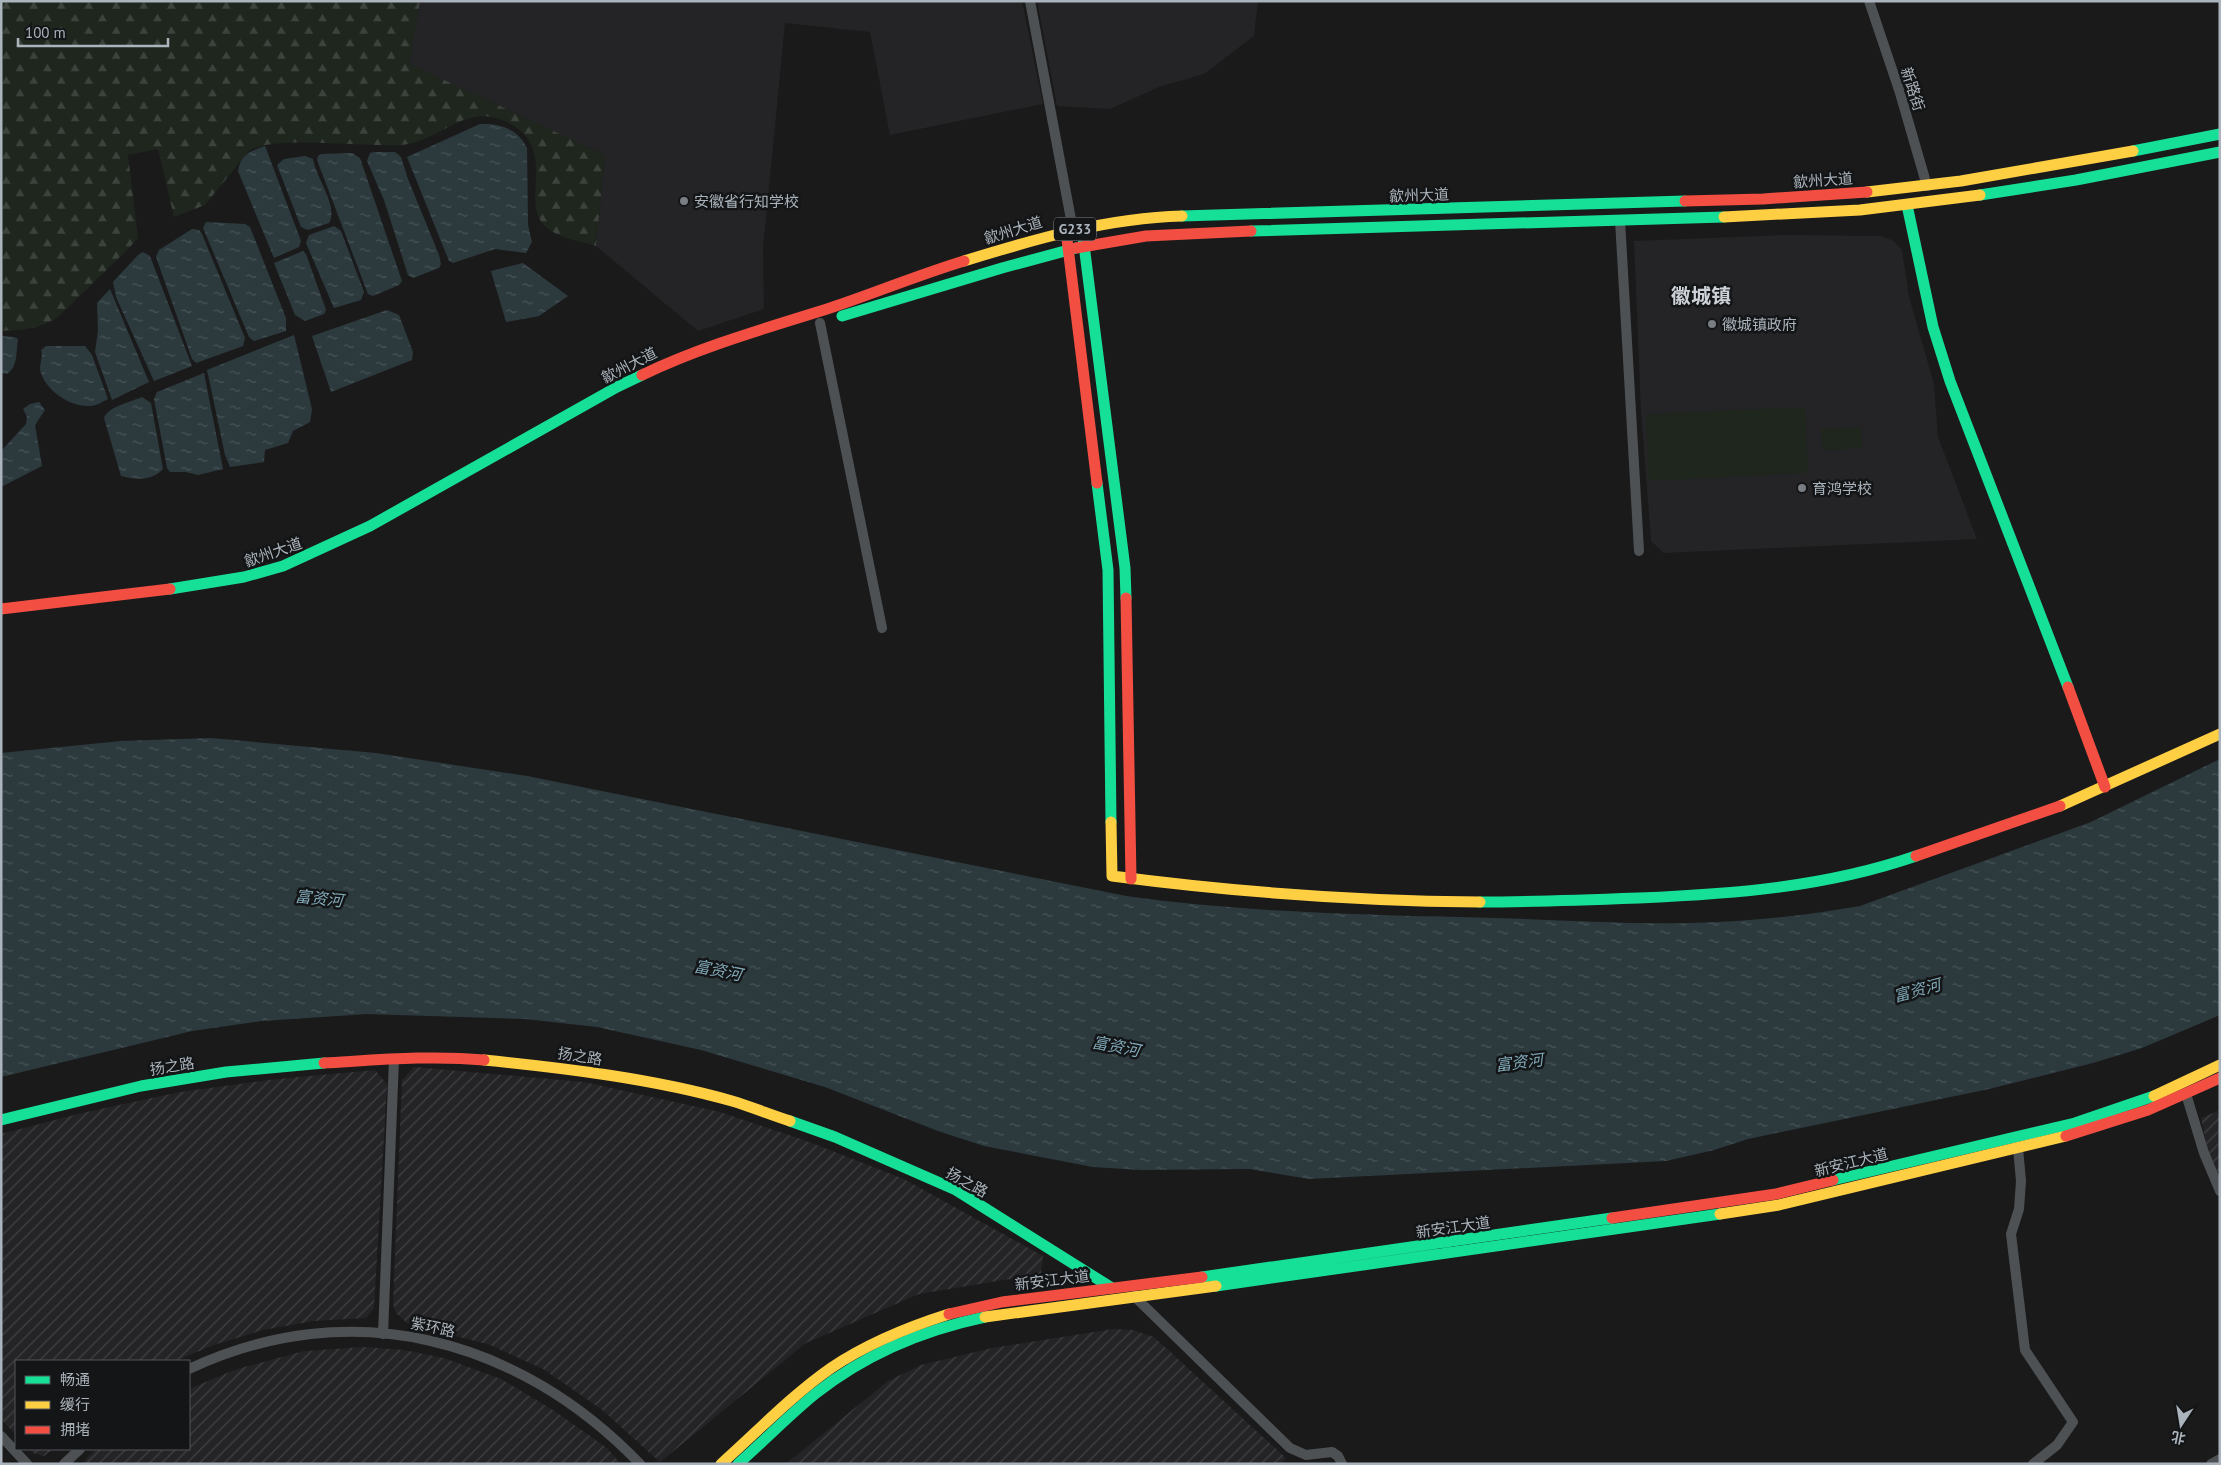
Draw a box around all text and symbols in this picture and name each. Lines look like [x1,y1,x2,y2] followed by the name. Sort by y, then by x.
[18,15,168,47] scale bar
[25,23,66,42] text: 100 m
[1897,65,1929,113] street label: 新路街
[1792,168,1854,192] street label: 歙州大道
[1389,184,1449,206] street label: 歙州大道
[694,192,799,211] place label: 安徽省行知学校
[678,195,690,207] marker: 安徽省行知学校
[982,212,1044,248] street label: 歙州大道
[1054,218,1096,240] road number: G233
[1671,283,1731,309] district label: 徽城镇
[1722,315,1797,334] place label: 徽城镇政府
[1706,318,1718,330] marker: 徽城镇政府
[598,343,660,387] street label: 歙州大道
[1812,479,1872,498] place label: 育鸿学校
[1796,482,1808,494] marker: 育鸿学校
[242,533,304,571] street label: 歙州大道
[294,886,347,911] water label: 富资河
[693,956,746,985] water label: 富资河
[1891,973,1946,1006] water label: 富资河
[1091,1032,1144,1061] water label: 富资河
[556,1043,604,1069] street label: 扬之路
[1494,1049,1547,1075] water label: 富资河
[148,1053,196,1079] street label: 扬之路
[1812,1144,1890,1180] street label: 新安江大道
[943,1163,991,1201] street label: 扬之路
[1415,1212,1491,1242] street label: 新安江大道
[1014,1266,1090,1294] street label: 新安江大道
[409,1313,457,1341] street label: 紫环路
[15,1360,190,1450] legend
[60,1370,90,1389] text: 畅通
[60,1395,90,1414] text: 缓行
[2156,1400,2206,1450] north arrow
[60,1420,90,1439] text: 拥堵
[2170,1427,2187,1448] text: 北

